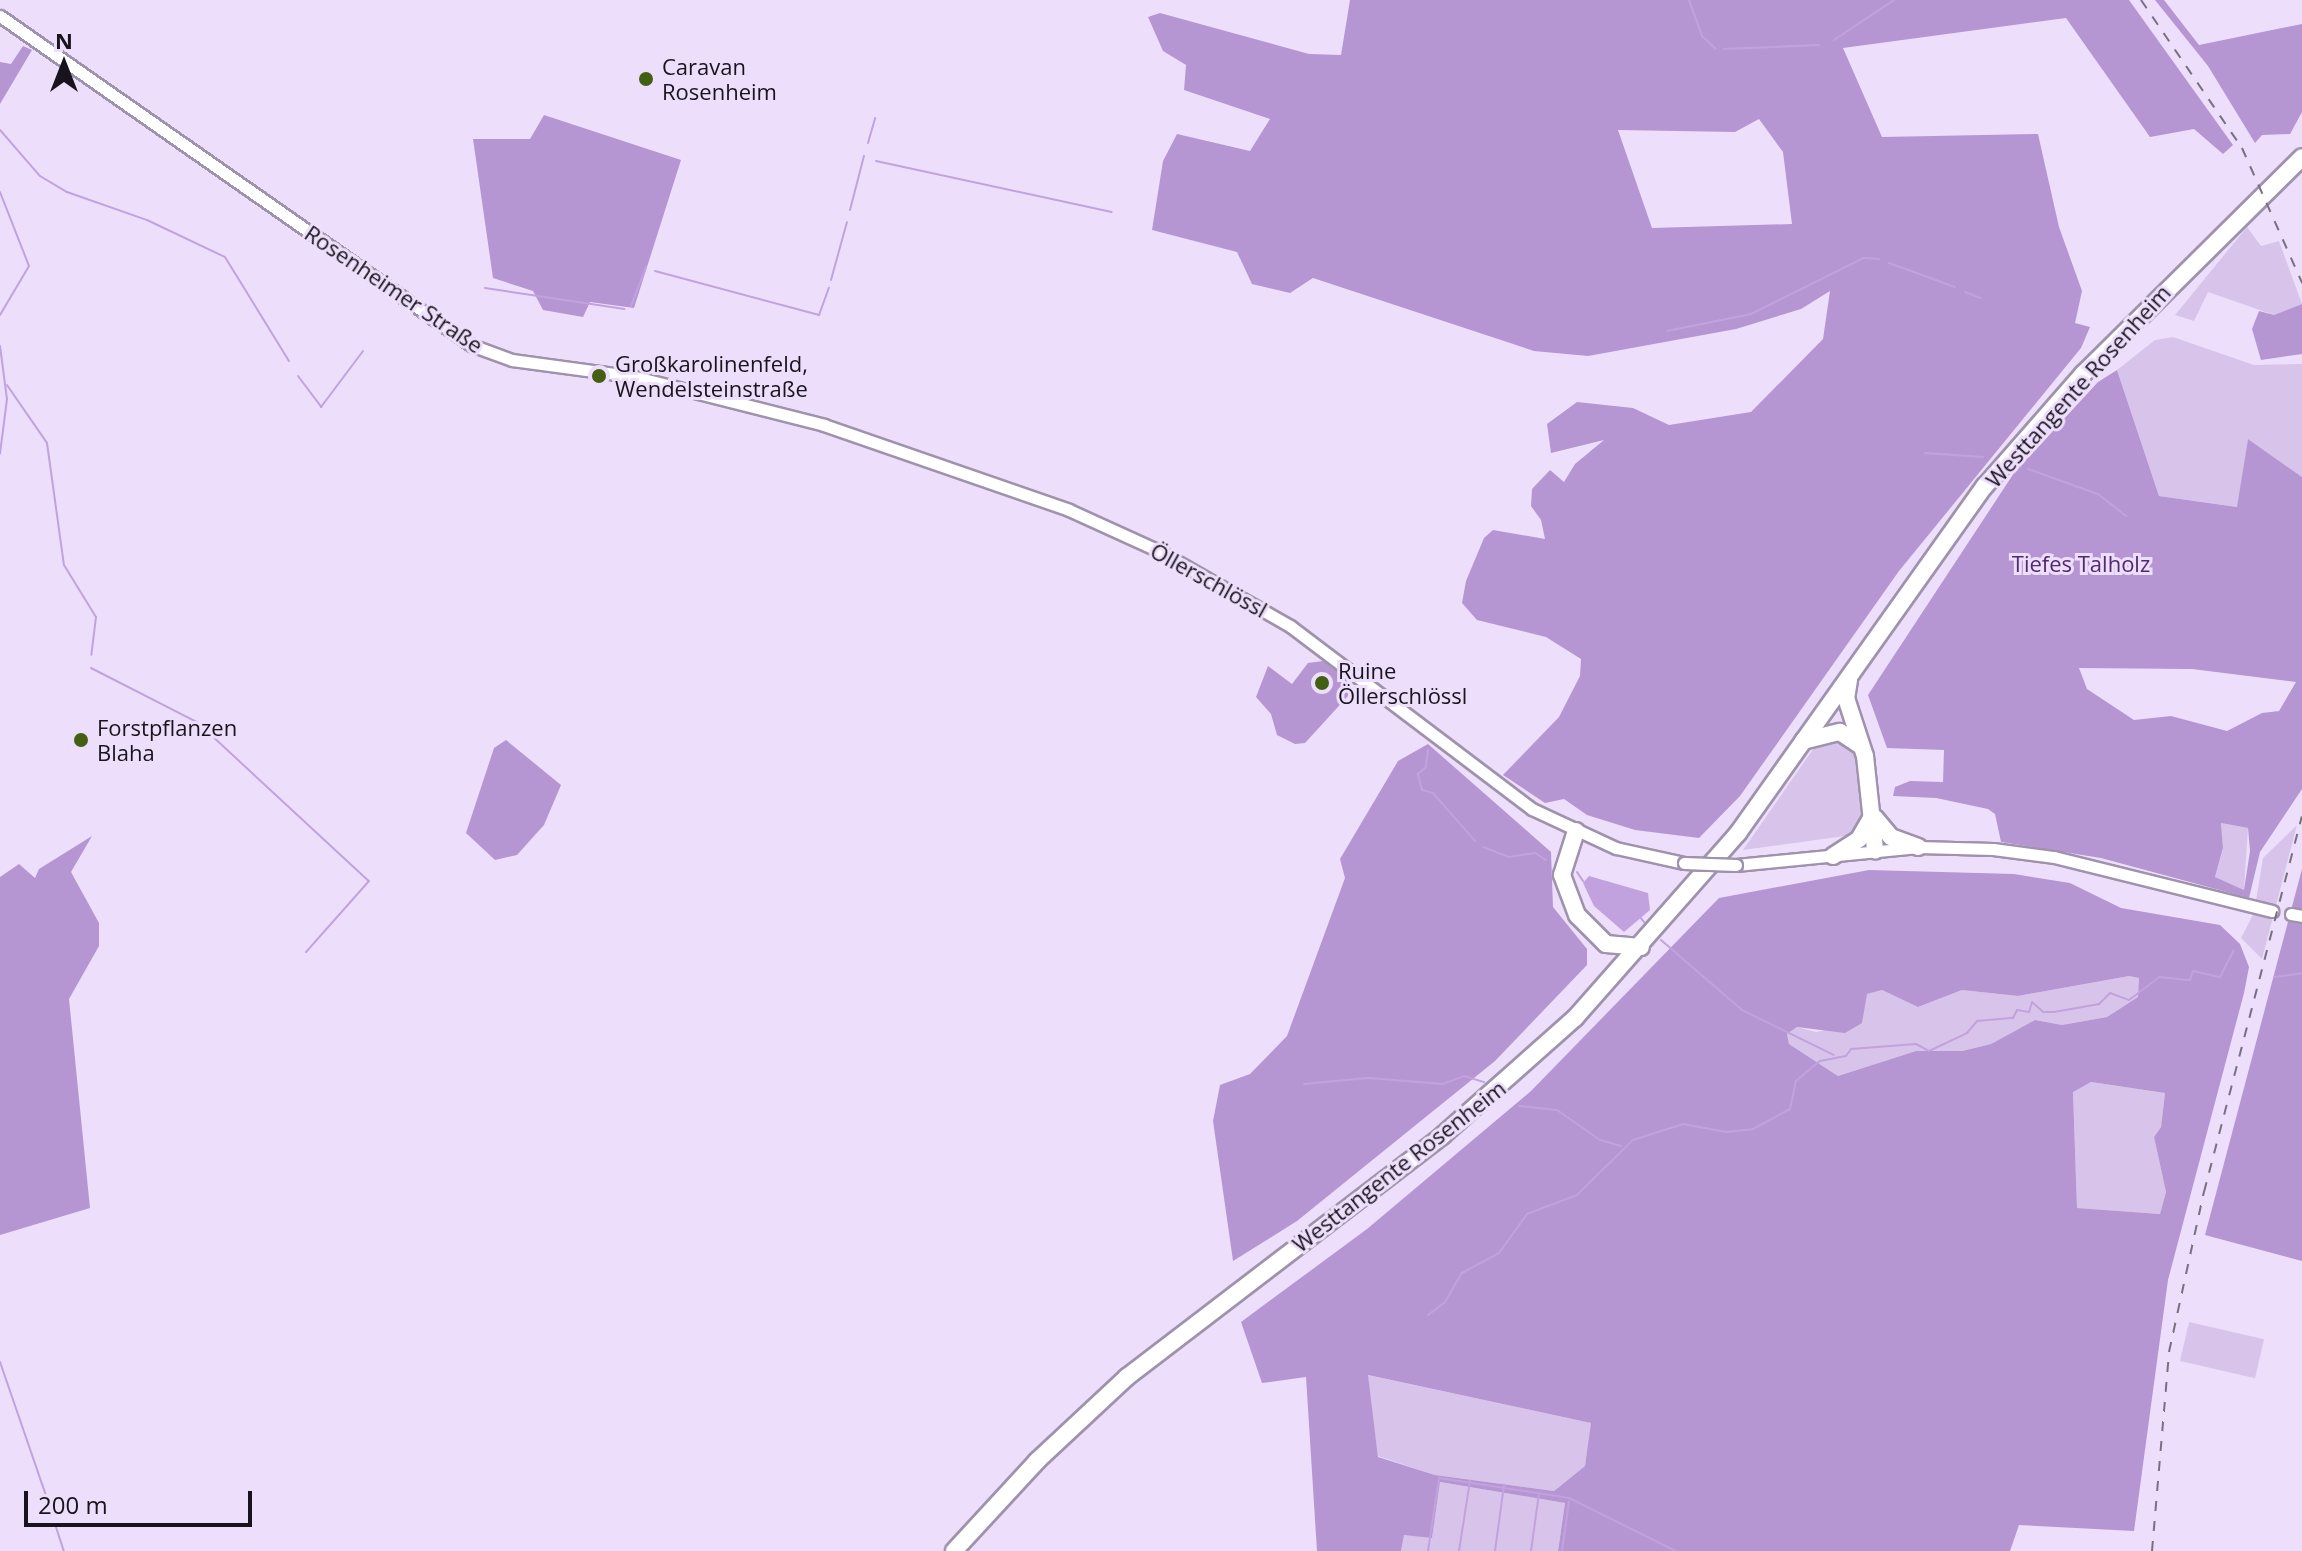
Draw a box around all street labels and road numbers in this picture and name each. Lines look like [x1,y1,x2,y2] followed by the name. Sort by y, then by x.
[300,220,488,358] street label: Rosenheimer Straße
[1980,279,2176,493] street label: Westtangente Rosenheim
[1146,537,1272,623] street label: Öllerschlössl
[1287,1075,1511,1257] street label: Westtangente Rosenheim

